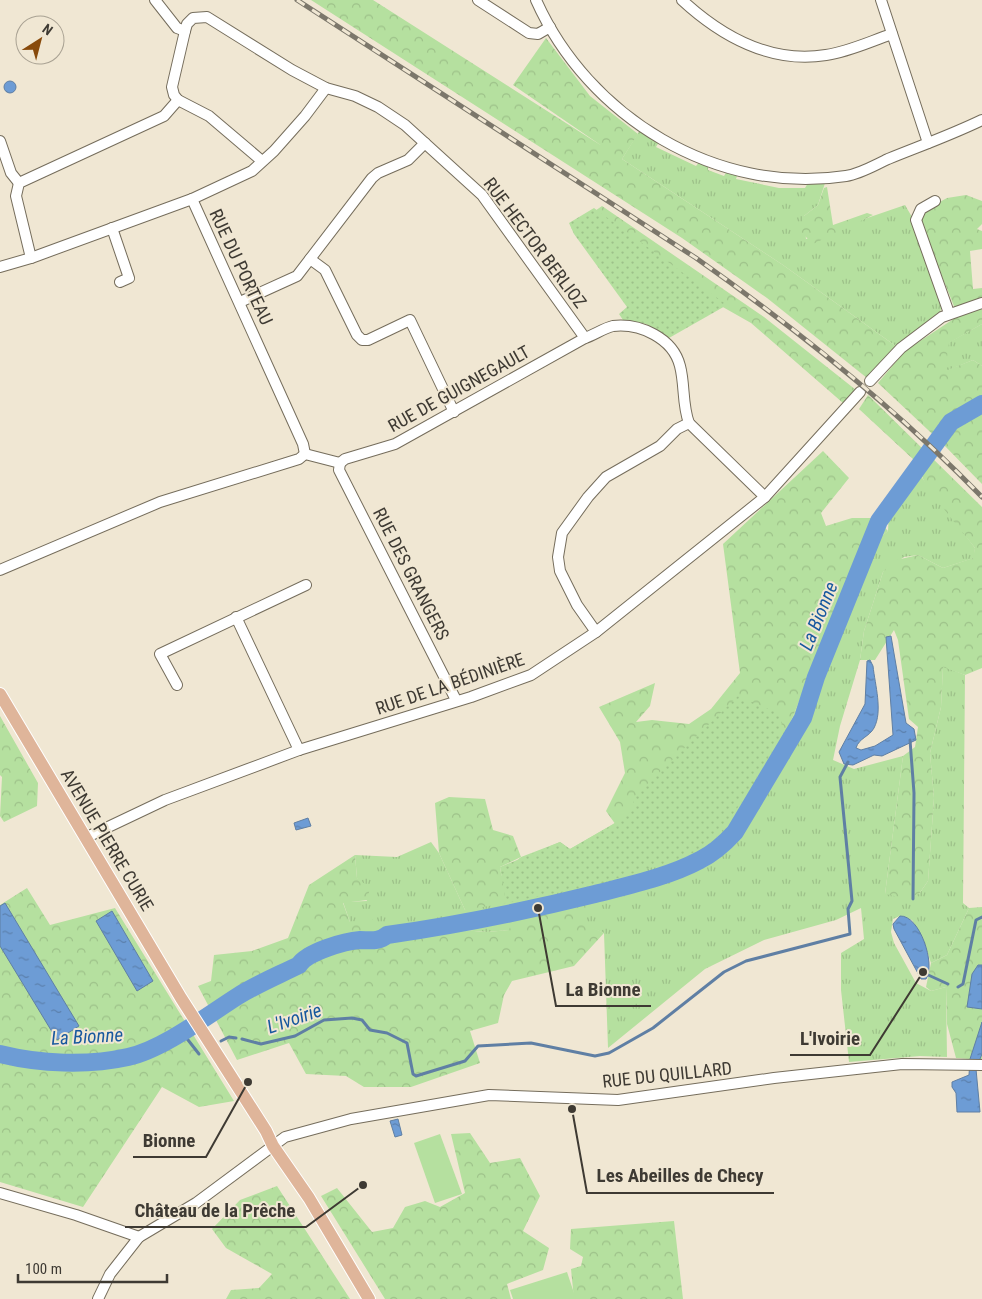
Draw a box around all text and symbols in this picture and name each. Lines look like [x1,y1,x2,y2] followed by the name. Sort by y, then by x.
[15,15,65,65] north arrow
[39,20,56,38] text: N
[480,173,591,312] street label: RUE HECTOR BERLIOZ
[205,205,278,328] street label: RUE DU PORTEAU
[384,341,533,436] street label: RUE DE GUIGNEGAULT
[369,504,454,643] street label: RUE DES GRANGERS
[794,579,843,654] water label: La Bionne
[373,648,527,719] street label: RUE DE LA BÉDINIÈRE
[57,765,158,915] street label: AVENUE PIERRE CURIE
[556,972,651,1006] callout: La Bionne
[565,978,641,1001] text: La Bionne
[264,998,325,1039] water label: L'Ivoirie
[790,1021,870,1055] callout: L'Ivoirie
[50,1023,124,1050] water label: La Bionne
[800,1027,860,1050] text: L'Ivoirie
[601,1057,733,1092] street label: RUE DU QUILLARD
[133,1123,206,1157] callout: Bionne
[143,1129,195,1152] text: Bionne
[587,1159,774,1193] callout: Les Abeilles de Checy
[597,1164,764,1187] text: Les Abeilles de Checy
[125,1193,306,1227] callout: Château de la Prêche
[135,1199,295,1222] text: Château de la Prêche
[18,1252,166,1284] scale bar
[25,1260,62,1278] text: 100 m

